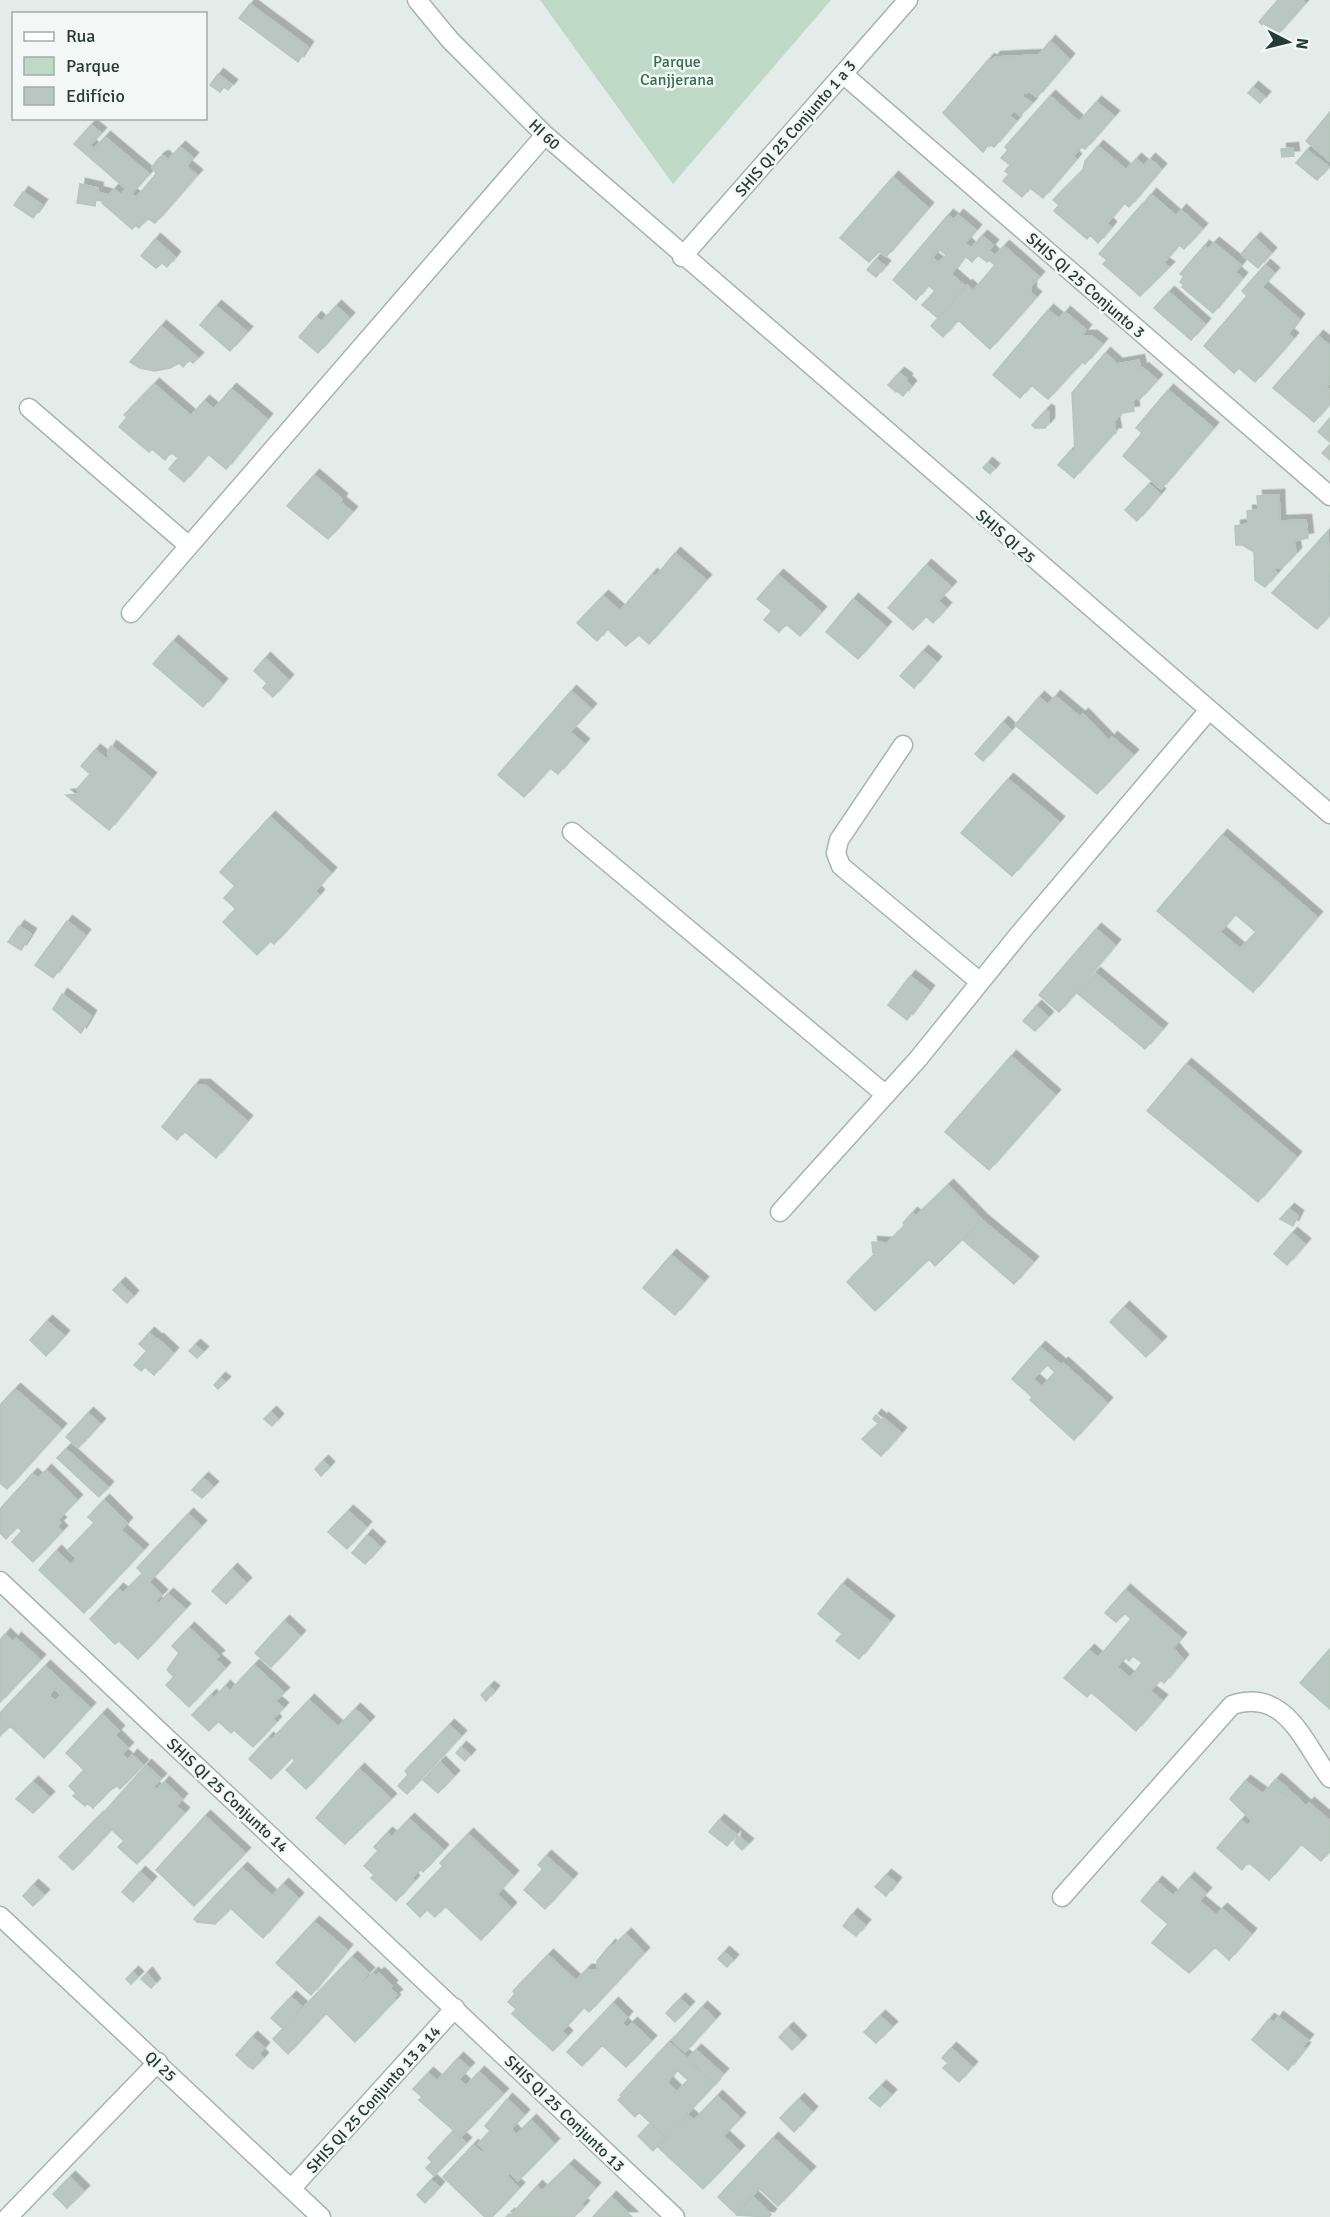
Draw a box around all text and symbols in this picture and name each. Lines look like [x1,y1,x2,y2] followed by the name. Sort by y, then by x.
[12,12,207,120] legend
[1258,12,1318,72] north arrow
[66,25,95,47] text: Rua
[1291,37,1312,50] text: N
[640,52,714,90] park label: Parque Canjjerana
[66,55,120,77] text: Parque
[731,56,861,201] street label: SHIS QI 25 Conjunto 1 a 3
[66,85,125,107] text: Edifício
[524,115,564,154] street label: HI 60
[1022,229,1149,343] street label: SHIS QI 25 Conjunto 3
[971,505,1039,568] street label: SHIS QI 25
[162,1734,293,1858] street label: SHIS QI 25 Conjunto 14
[302,2021,446,2178] street label: SHIS QI 25 Conjunto 13 a 14
[140,2047,180,2086] street label: QI 25
[500,2051,629,2176] street label: SHIS QI 25 Conjunto 13

